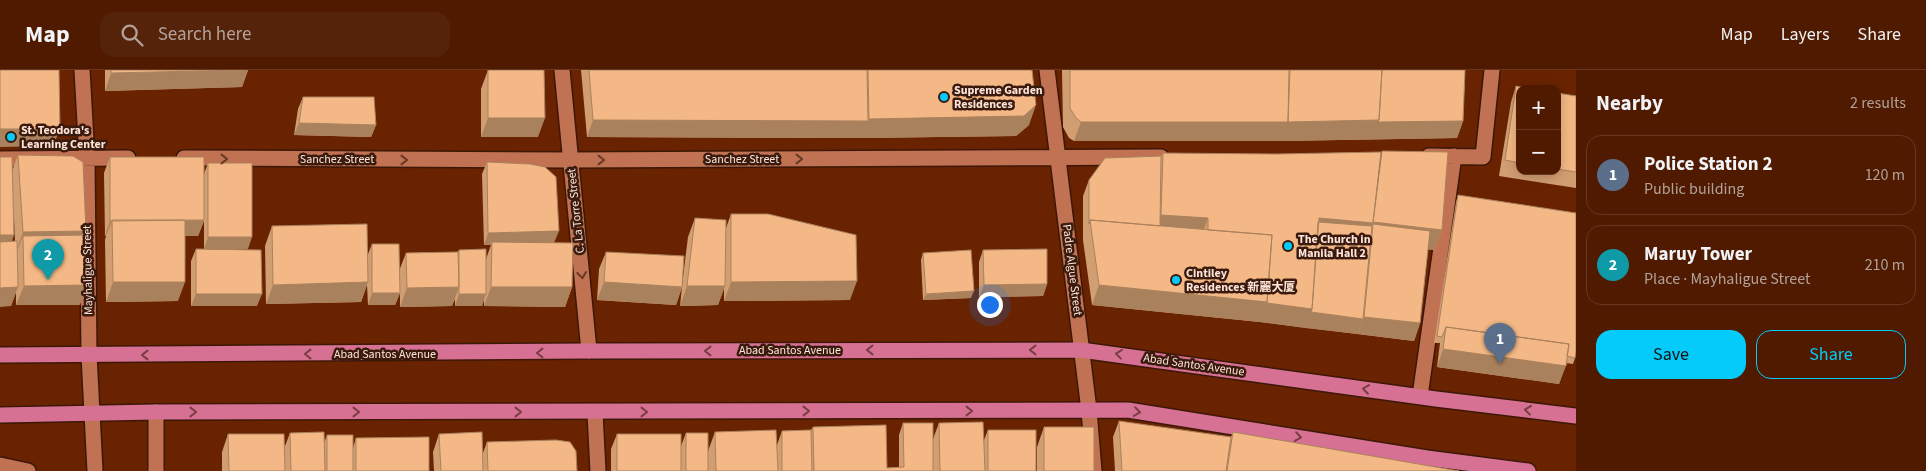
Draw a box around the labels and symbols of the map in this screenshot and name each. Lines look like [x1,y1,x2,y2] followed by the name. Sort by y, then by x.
[954,82,1043,113] place label: Supreme Garden Residences
[938,91,950,103] marker: Supreme Garden Residences
[21,122,106,153] place label: St. Teodora's Learning Center
[5,131,17,143] marker: St. Teodora's Learning Center
[300,151,374,168] street label: Sanchez Street
[705,151,779,168] street label: Sanchez Street
[220,154,228,164] one-way arrow
[400,154,408,165] one-way arrow
[795,154,803,164] one-way arrow
[598,155,605,165] one-way arrow
[563,168,589,254] street label: C. La Torre Street
[1058,223,1086,317] street label: Padre Algue Street
[79,225,97,315] street label: Mayhaligue Street
[1298,231,1371,262] place label: The Church in Manila Hall 2
[32,239,64,280] pin: 2
[1282,240,1294,252] marker: The Church in Manila Hall 2
[1186,265,1295,296] place label: Cintiley Residences 新麗大厦
[576,272,587,280] one-way arrow
[1170,274,1182,286] marker: Cintiley Residences 新麗大厦
[977,292,1003,318] your location
[1484,323,1516,364] pin: 1
[739,342,841,359] street label: Abad Santos Avenue
[866,345,874,355] one-way arrow
[1028,345,1036,355] one-way arrow
[334,346,436,363] street label: Abad Santos Avenue
[703,346,711,356] one-way arrow
[536,347,544,358] one-way arrow
[304,349,312,359] one-way arrow
[1115,349,1123,360] one-way arrow
[1142,349,1246,381] street label: Abad Santos Avenue
[141,350,149,360] one-way arrow
[1362,384,1370,395] one-way arrow
[1523,405,1531,416] one-way arrow
[803,406,811,417] one-way arrow
[966,406,973,416] one-way arrow
[1133,406,1142,416] one-way arrow
[190,407,197,417] one-way arrow
[352,407,360,417] one-way arrow
[514,407,522,417] one-way arrow
[640,407,648,417] one-way arrow
[1294,432,1302,442] one-way arrow

